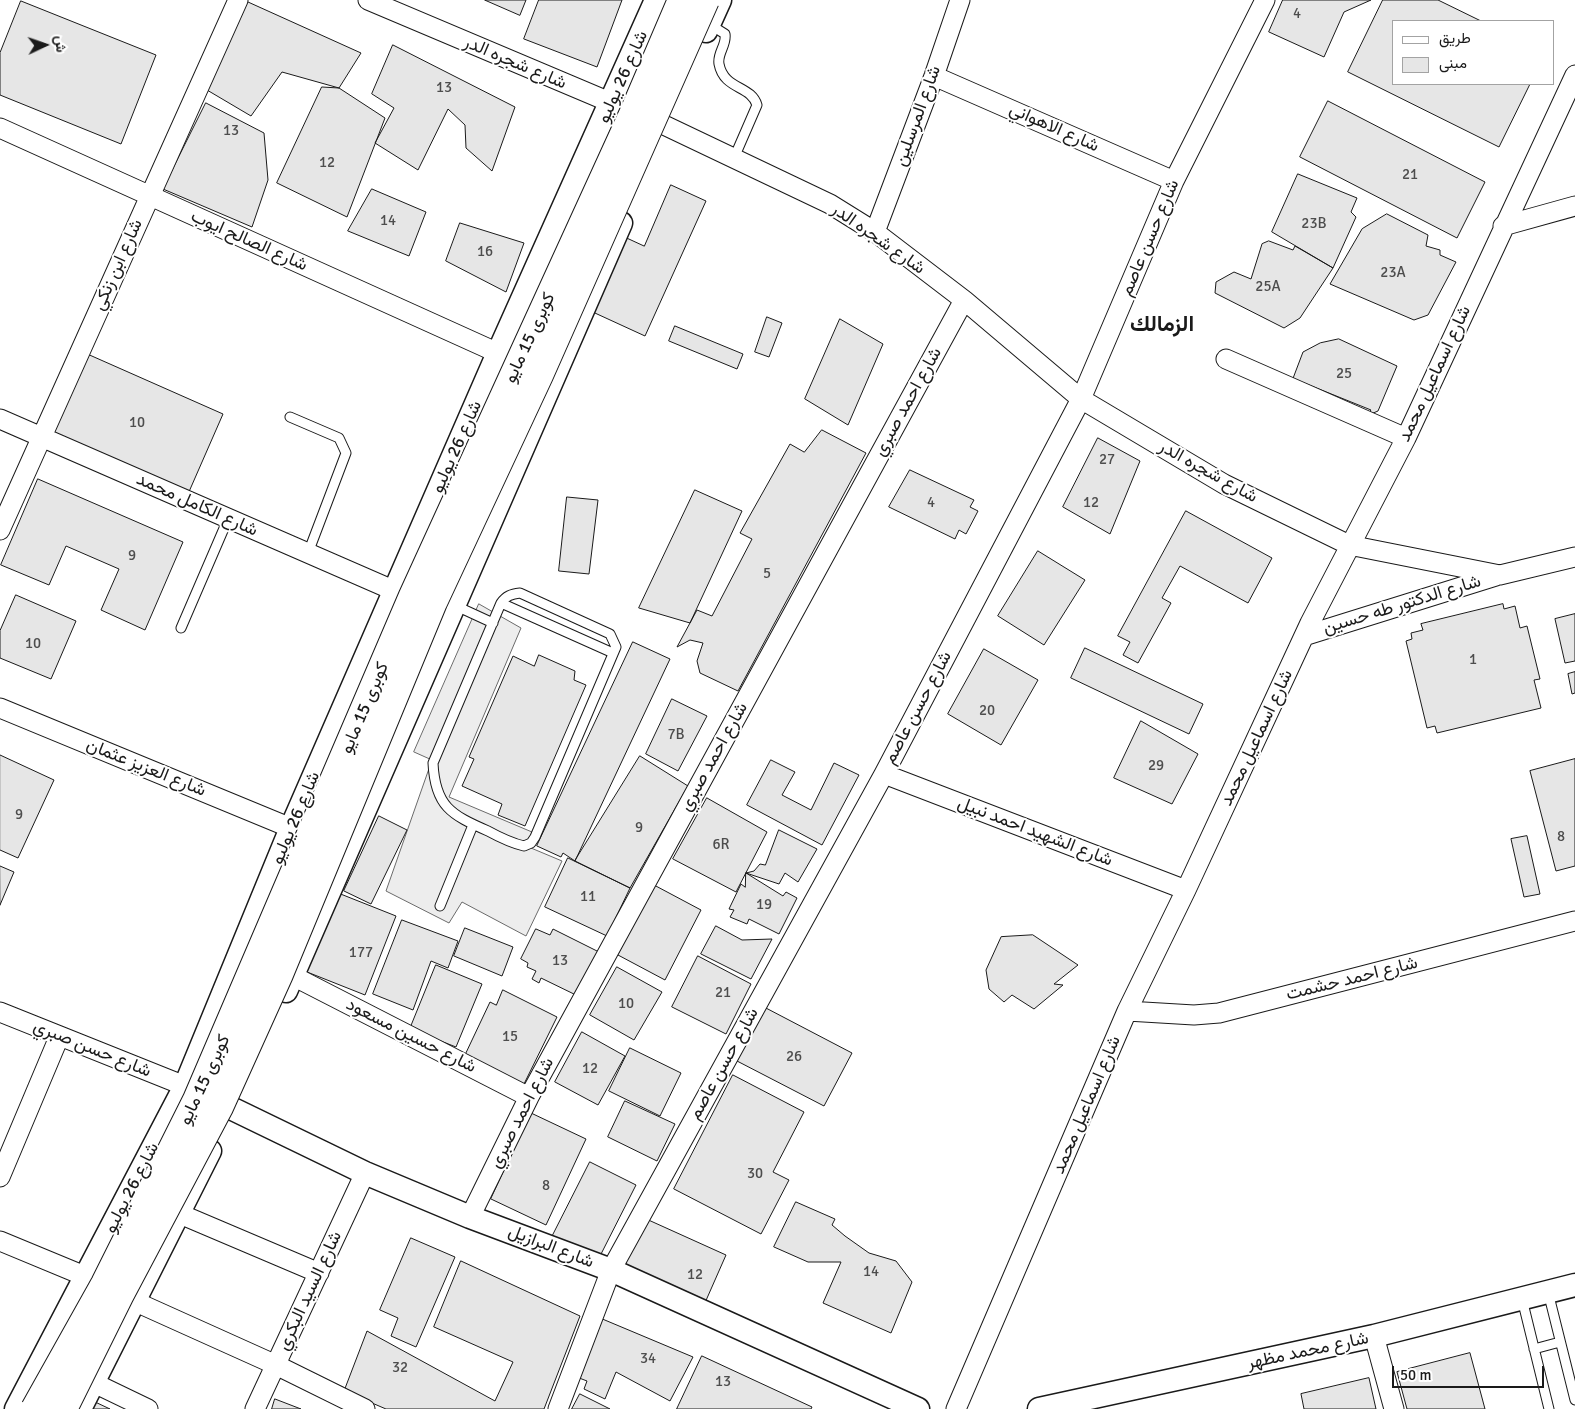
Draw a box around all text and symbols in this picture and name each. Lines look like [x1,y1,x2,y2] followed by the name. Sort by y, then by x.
[1293,5,1301,23] house number: 4
[20,20,70,70] north arrow
[1392,20,1555,85] legend
[593,27,653,127] street label: شارع 26 يوليو
[1439,29,1471,47] text: طريق
[460,32,570,94] street label: شارع شجره الدر
[52,35,69,53] text: ش
[1439,54,1467,72] text: مبنى
[890,63,946,169] street label: شارع المرسلين
[436,79,452,97] house number: 13
[1006,99,1102,157] street label: شارع الاهواني
[223,122,239,140] house number: 13
[319,154,335,172] house number: 12
[1402,166,1418,184] house number: 21
[1116,176,1184,300] street label: شارع حسن عاصم
[827,199,929,279] street label: شارع شجره الدر
[187,206,311,276] street label: شارع الصالح ايوب
[380,212,396,230] house number: 14
[1301,215,1327,233] house number: 23B
[88,216,148,314] street label: شارع ابن زنكي
[477,243,493,261] house number: 16
[1380,264,1406,282] house number: 23A
[1255,278,1281,296] house number: 25A
[500,289,560,387] street label: كوبرى 15 مايو
[1394,302,1476,446] street label: شارع اسماعيل محمد
[1130,312,1194,338] district label: الزمالك
[869,344,947,460] street label: شارع احمد صبري
[1336,365,1352,383] house number: 25
[427,397,487,497] street label: شارع 26 يوليو
[129,414,145,432] house number: 10
[1155,436,1261,508] street label: شارع شجره الدر
[1099,451,1115,469] house number: 27
[133,469,261,541] street label: شارع الكامل محمد
[927,494,935,512] house number: 4
[1083,494,1099,512] house number: 12
[128,547,136,565] house number: 9
[763,565,771,583] house number: 5
[1320,571,1484,639] street label: شارع الدكتور طه حسين
[25,635,41,653] house number: 10
[879,648,957,768] street label: شارع حسن عاصم
[1469,651,1477,669] house number: 1
[336,659,394,757] street label: كوبرى 15 مايو
[1216,666,1298,810] street label: شارع اسماعيل محمد
[675,699,753,815] street label: شارع احمد صبري
[979,702,995,720] house number: 20
[667,726,685,744] house number: 7B
[83,734,209,802] street label: شارع العزيز عثمان
[1148,757,1164,775] house number: 29
[267,768,325,868] street label: شارع 26 يوليو
[954,792,1116,872] street label: شارع الشهيد احمد نبيل
[15,806,23,824] house number: 9
[635,819,643,837] house number: 9
[1557,828,1565,846] house number: 8
[712,836,730,854] house number: 6R
[580,888,596,906] house number: 11
[756,896,772,914] house number: 19
[349,944,373,962] house number: 177
[552,952,568,970] house number: 13
[1284,952,1420,1006] street label: شارع احمد حشمت
[715,984,731,1002] house number: 21
[342,994,480,1078] street label: شارع حسين مسعود
[618,995,634,1013] house number: 10
[684,1004,764,1124] street label: شارع حسن عاصم
[30,1016,154,1082] street label: شارع حسن صبري
[502,1028,518,1046] house number: 15
[175,1031,235,1129] street label: كوبرى 15 مايو
[1048,1033,1126,1177] street label: شارع اسماعيل محمد
[786,1048,802,1066] house number: 26
[485,1054,559,1172] street label: شارع احمد صبري
[582,1060,598,1078] house number: 12
[100,1139,164,1237] street label: شارع 26 يوليو
[747,1165,763,1183] house number: 30
[542,1177,550,1195] house number: 8
[505,1221,597,1273] street label: شارع البرازيل
[273,1228,347,1354] street label: شارع السيد البكري
[863,1263,879,1281] house number: 14
[687,1266,703,1284] house number: 12
[1245,1328,1371,1374] street label: شارع محمد مظهر
[640,1350,656,1368] house number: 34
[1395,1356,1548,1388] scale bar
[392,1359,408,1377] house number: 32
[1400,1366,1431,1384] text: 50 m
[715,1373,731,1391] house number: 13

